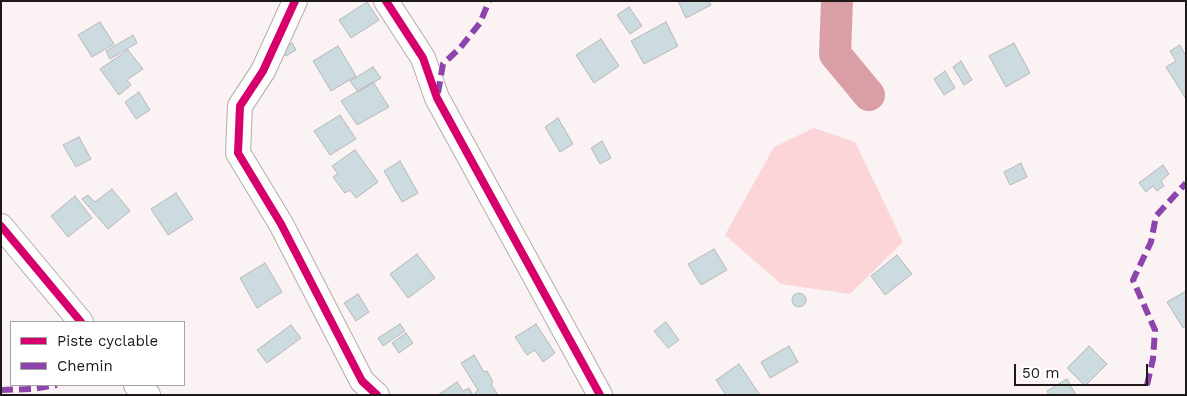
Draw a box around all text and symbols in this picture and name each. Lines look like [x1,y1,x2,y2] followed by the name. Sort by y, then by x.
[10,321,185,386] legend
[57,332,158,350] text: Piste cyclable
[1017,354,1151,386] scale bar
[57,357,113,375] text: Chemin
[1022,364,1059,382] text: 50 m

